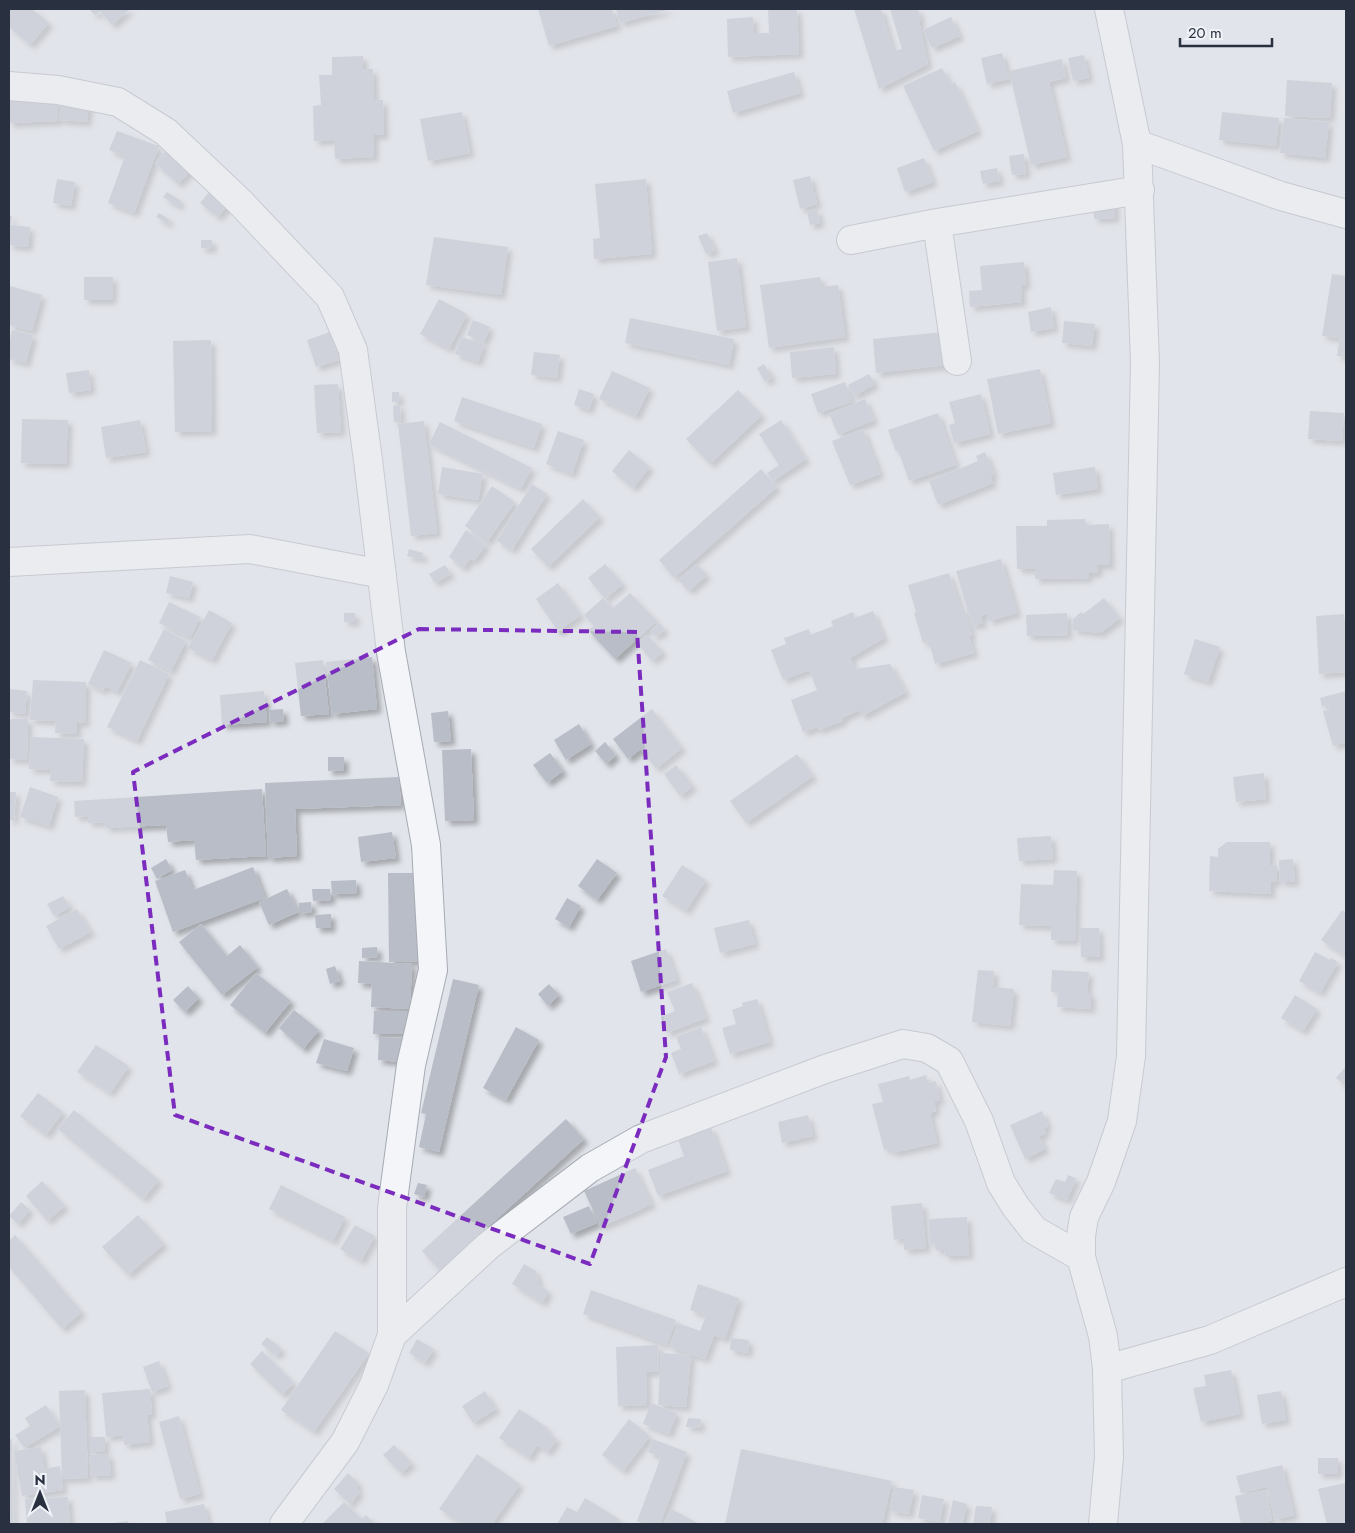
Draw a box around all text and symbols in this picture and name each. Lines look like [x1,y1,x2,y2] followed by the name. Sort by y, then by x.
[1180,15,1272,47] scale bar
[1188,22,1222,44] text: 20 m
[15,1468,65,1518] north arrow
[34,1470,46,1490] text: N

